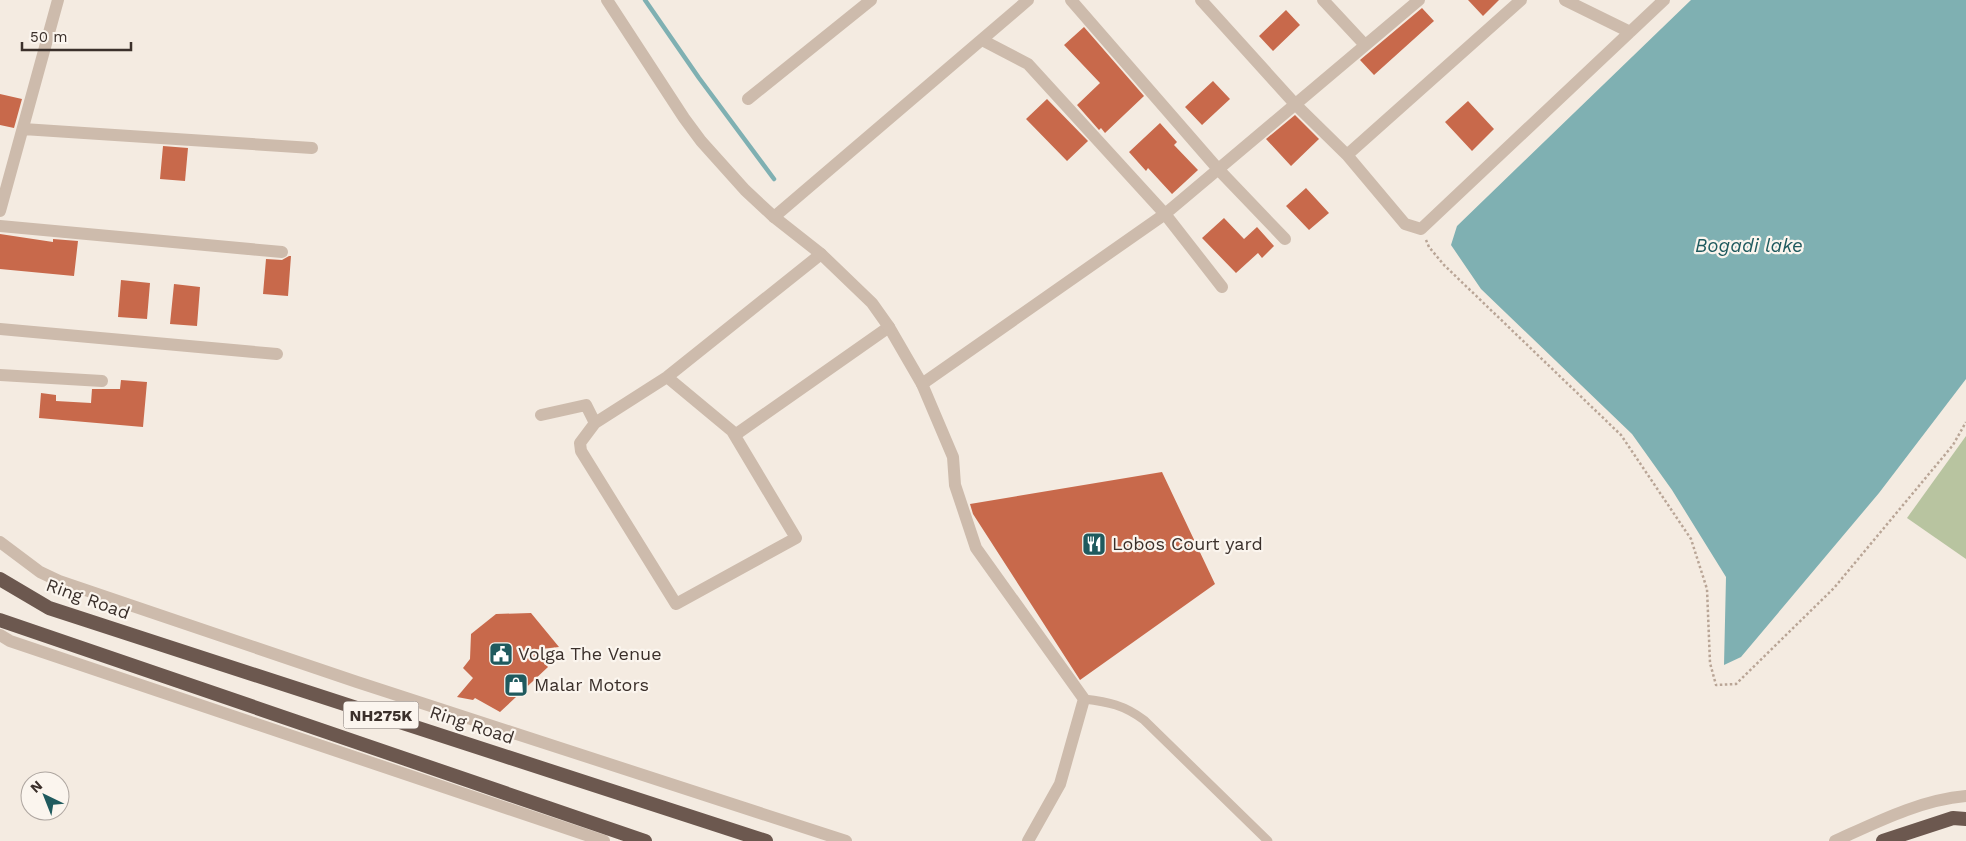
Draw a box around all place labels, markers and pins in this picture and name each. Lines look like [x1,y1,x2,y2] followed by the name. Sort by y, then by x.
[1081,531,1107,557] restaurant icon: Lobos Court yard
[1112,533,1263,554] place label: Lobos Court yard
[488,641,514,667] public building icon: Volga The Venue
[518,643,662,664] place label: Volga The Venue
[503,672,529,698] shop icon: Malar Motors
[534,674,649,695] place label: Malar Motors

